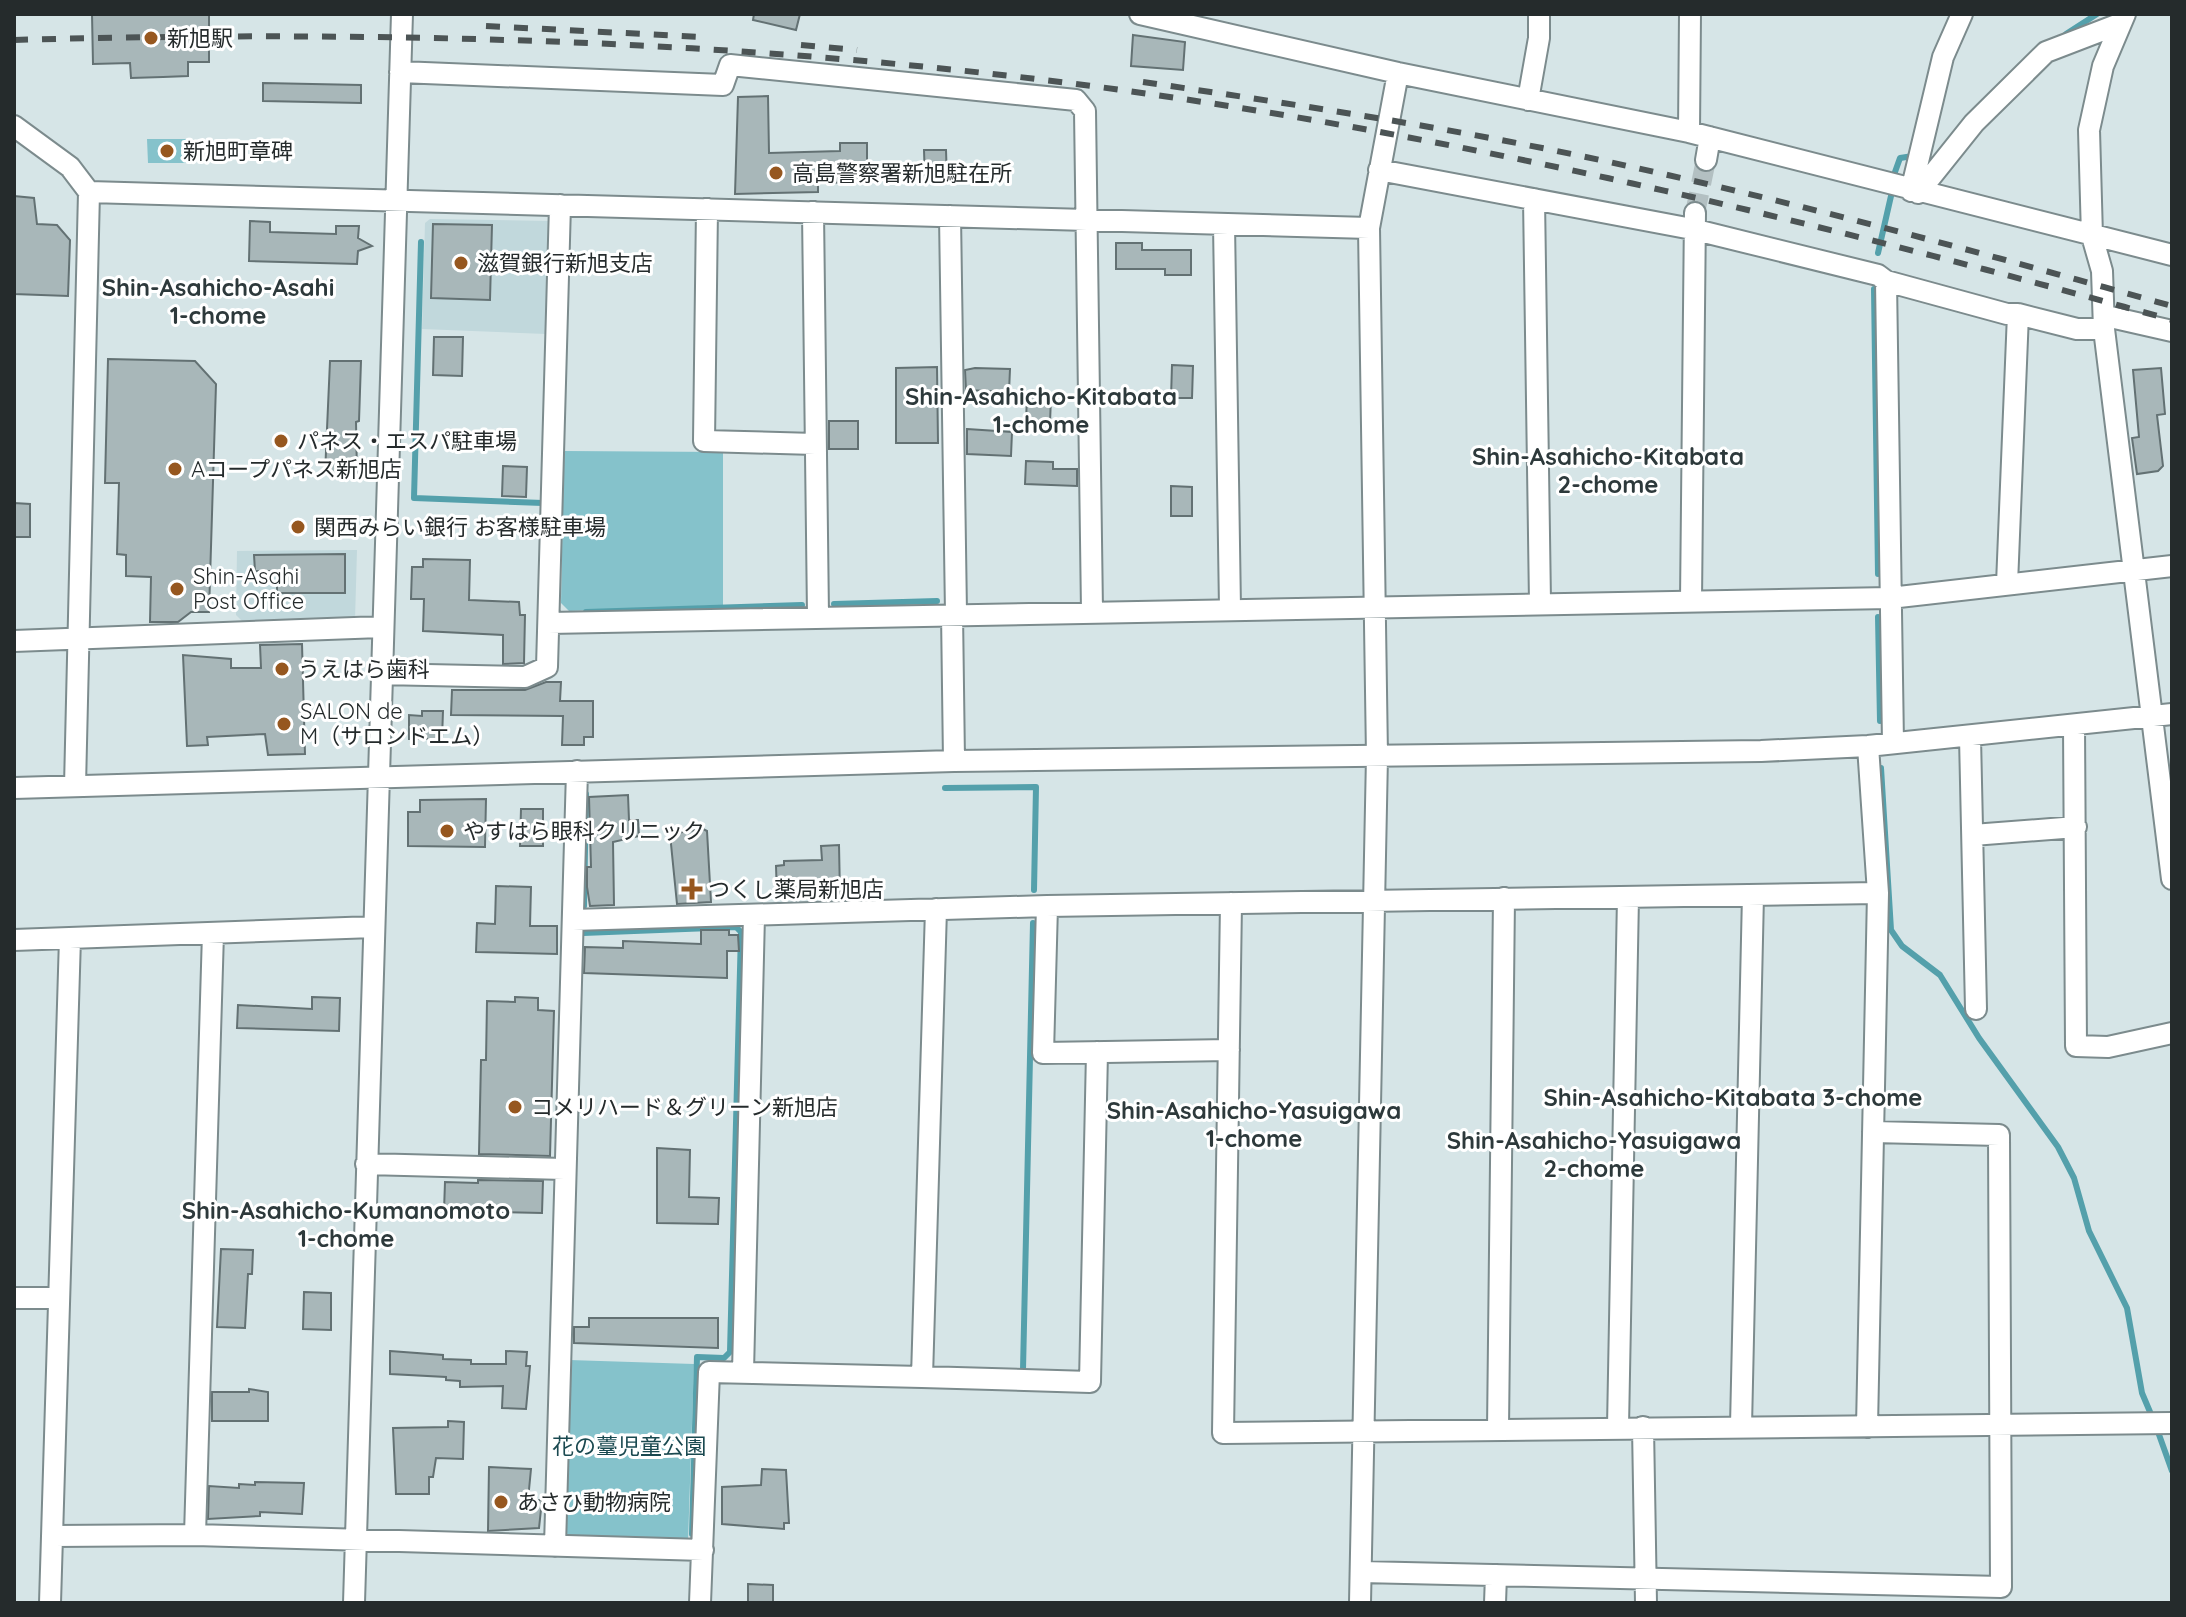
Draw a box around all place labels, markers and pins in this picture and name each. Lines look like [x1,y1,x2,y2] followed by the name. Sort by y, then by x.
[167,24,233,52] place label: 新旭駅
[142,29,160,47] marker: 新旭駅
[183,137,293,165] place label: 新旭町章碑
[158,142,176,160] marker: 新旭町章碑
[792,159,1012,187] place label: 高島警察署新旭駐在所
[767,164,785,182] marker: 高島警察署新旭駐在所
[477,249,653,277] place label: 滋賀銀行新旭支店
[452,254,470,272] marker: 滋賀銀行新旭支店
[297,427,517,455] place label: パネス・エスパ駐車場
[272,432,290,450] marker: パネス・エスパ駐車場
[191,455,402,483] place label: Aコープパネス新旭店
[166,460,184,478] marker: Aコープパネス新旭店
[314,513,606,541] place label: 関西みらい銀行 お客様駐車場
[289,518,307,536] marker: 関西みらい銀行 お客様駐車場
[193,562,304,615] place label: Shin-Asahi Post Office
[168,580,186,598] marker: Shin-Asahi Post Office
[298,655,430,683] place label: うえはら歯科
[273,660,291,678] marker: うえはら歯科
[300,697,494,750] place label: SALON de M（サロンドエム）
[275,715,293,733] marker: SALON de M（サロンドエム）
[463,817,705,845] place label: やすはら眼科クリニック
[438,822,456,840] marker: やすはら眼科クリニック
[708,875,884,903] place label: つくし薬局新旭店
[683,880,701,898] marker: つくし薬局新旭店
[531,1093,838,1121] place label: コメリハード＆グリーン新旭店
[506,1098,524,1116] marker: コメリハード＆グリーン新旭店
[517,1488,671,1516] place label: あさひ動物病院
[492,1493,510,1511] marker: あさひ動物病院

